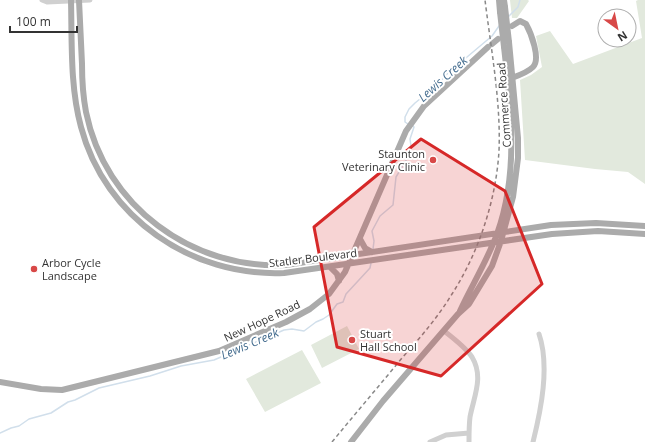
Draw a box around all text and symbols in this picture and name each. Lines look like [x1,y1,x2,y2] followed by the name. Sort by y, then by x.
[10,8,77,34] scale bar
[597,8,637,48] north arrow
[16,13,51,30] text: 100 m
[615,28,631,46] text: N
[414,51,472,105] water label: Lewis Creek
[493,62,514,148] street label: Commerce Road
[342,146,425,174] place label: Staunton Veterinary Clinic
[428,155,438,165] marker: Staunton Veterinary Clinic
[268,245,358,270] street label: Statler Boulevard
[42,255,101,283] place label: Arbor Cycle Landscape
[29,264,39,274] marker: Arbor Cycle Landscape
[221,296,302,345] street label: New Hope Road
[218,323,282,363] water label: Lewis Creek
[360,326,417,354] place label: Stuart Hall School
[347,335,357,345] marker: Stuart Hall School

